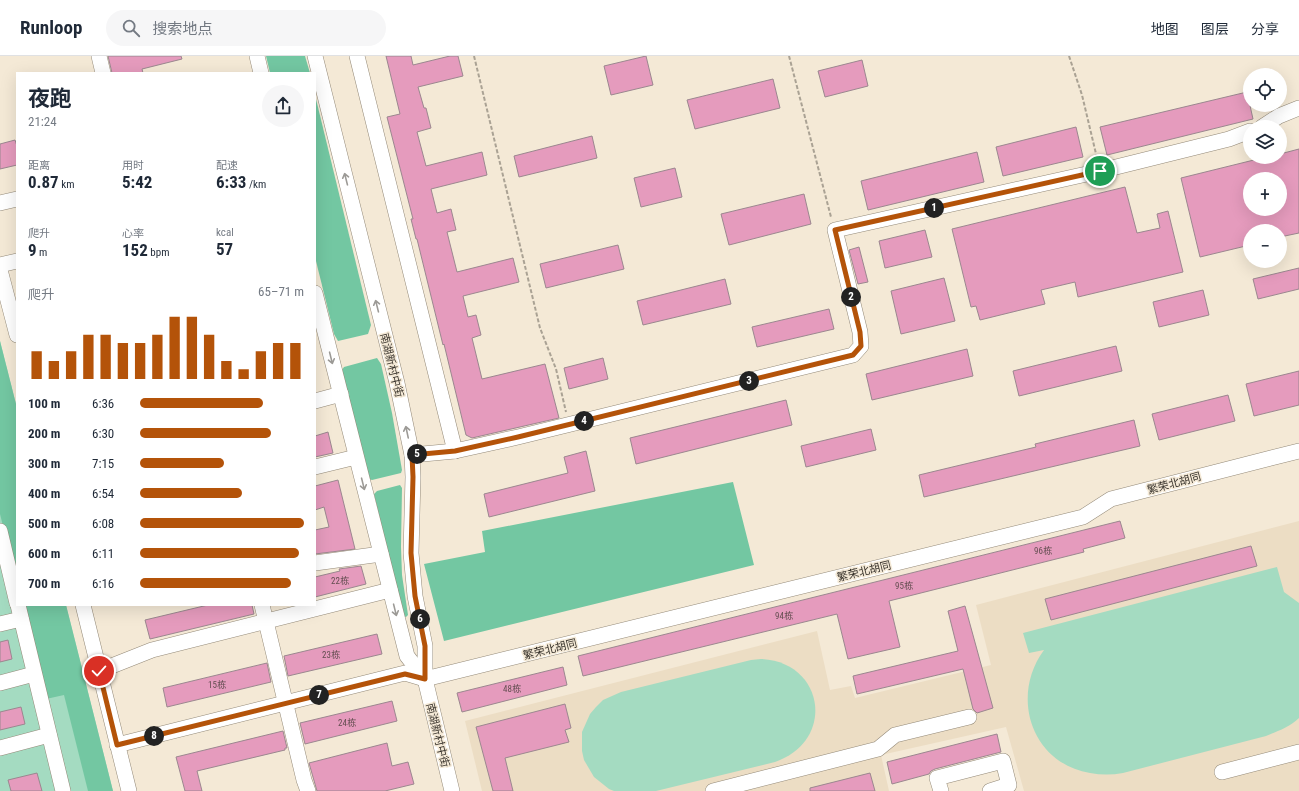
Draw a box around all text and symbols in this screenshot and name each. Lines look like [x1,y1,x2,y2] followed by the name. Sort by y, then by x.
[106,10,386,46] search box
[20,16,82,39] text: Runloop
[120,17,142,39] icon: search
[152,20,212,38] text: 搜索地点
[1151,21,1179,37] text: 地图
[1201,21,1229,37] text: 图层
[1251,21,1279,37] text: 分享
[1243,68,1287,268] map controls
[1243,68,1287,112] button: locate
[262,85,304,127] button: share
[28,86,72,111] text: 夜跑
[28,114,57,129] text: 21:24
[1243,120,1287,164] button: layers
[1083,154,1117,188] pin
[28,159,50,172] text: 距离
[122,159,144,172] text: 用时
[216,159,238,172] text: 配速
[1089,160,1111,182] icon: arrive
[28,172,59,192] text: 0.87
[122,172,152,192] text: 5:42
[216,172,246,192] text: 6:33
[1243,172,1287,216] button: +
[342,173,349,186] one-way arrow
[59,178,74,191] text: km
[246,178,266,191] text: /km
[924,198,944,218] pin: 1
[931,201,937,214] text: 1
[1243,224,1287,268] button: −
[216,226,234,239] text: kcal
[28,227,50,240] text: 爬升
[122,227,144,240] text: 心率
[216,239,233,259] text: 57
[28,240,37,260] text: 9
[122,240,148,260] text: 152
[37,246,47,259] text: m
[148,246,169,259] text: bpm
[258,284,304,299] text: 65–71 m
[28,287,54,302] text: 爬升
[841,287,861,307] pin: 2
[848,290,854,303] text: 2
[373,299,381,312] one-way arrow
[377,332,406,399] street label: 南湖新村中街
[328,351,336,364] one-way arrow
[739,371,759,391] pin: 3
[746,374,752,387] text: 3
[28,396,60,411] text: 100 m
[92,396,114,411] text: 6:36
[574,411,594,431] pin: 4
[581,414,587,427] text: 4
[28,426,60,441] text: 200 m
[92,426,114,441] text: 6:30
[403,426,411,439] one-way arrow
[407,444,427,464] pin: 5
[414,447,420,460] text: 5
[28,456,60,471] text: 300 m
[92,456,114,471] text: 7:15
[1146,470,1202,497] street label: 繁荣北胡同
[360,477,368,490] one-way arrow
[28,486,60,501] text: 400 m
[92,486,114,501] text: 6:54
[28,516,60,531] text: 500 m
[92,516,114,531] text: 6:08
[1034,545,1052,556] house number: 96栋
[28,546,60,561] text: 600 m
[92,546,114,561] text: 6:11
[836,559,892,584] street label: 繁荣北胡同
[331,575,349,586] house number: 22栋
[28,576,60,591] text: 700 m
[92,576,114,591] text: 6:16
[895,580,913,591] house number: 95栋
[392,603,399,616] one-way arrow
[410,609,430,629] pin: 6
[775,610,793,621] house number: 94栋
[417,612,423,625] text: 6
[522,637,578,662] street label: 繁荣北胡同
[322,649,340,660] house number: 23栋
[82,654,116,688] pin
[88,660,110,682] icon: check
[208,679,226,690] house number: 15栋
[503,683,521,694] house number: 48栋
[309,685,329,705] pin: 7
[316,688,322,701] text: 7
[423,702,452,769] street label: 南湖新村中街
[338,717,356,728] house number: 24栋
[144,726,164,746] pin: 8
[151,729,157,742] text: 8

